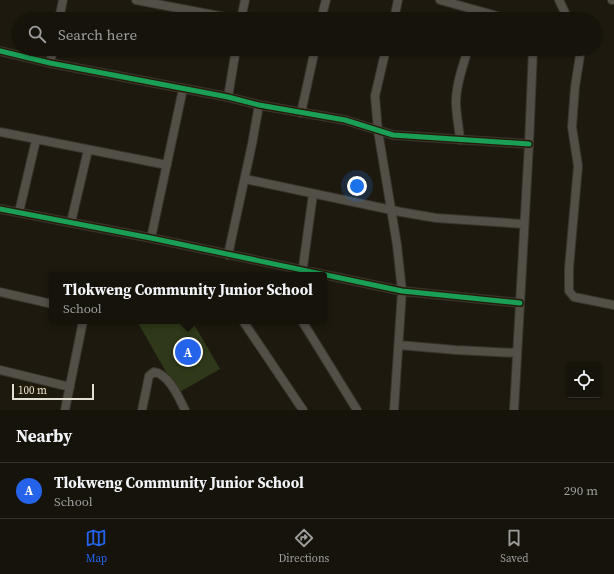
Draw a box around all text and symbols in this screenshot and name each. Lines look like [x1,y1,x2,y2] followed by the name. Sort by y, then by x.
[12,12,602,56] search box
[26,23,48,45] icon: search
[58,24,137,45] text: Search here
[347,176,367,196] your location
[49,272,327,324] popup
[63,279,313,300] text: Tlokweng Community Junior School
[63,300,102,317] text: School
[175,337,201,367] pin: A
[566,362,602,398] map controls
[566,362,602,398] button: locate
[12,382,94,401] scale bar
[18,383,47,398] text: 100 m
[16,424,72,448] text: Nearby
[54,472,304,493] text: Tlokweng Community Junior School
[25,482,33,499] text: A
[564,482,598,499] text: 290 m
[54,493,93,510] text: School
[85,527,107,566] tab: Map
[278,527,329,566] tab: Directions
[500,527,529,566] tab: Saved

